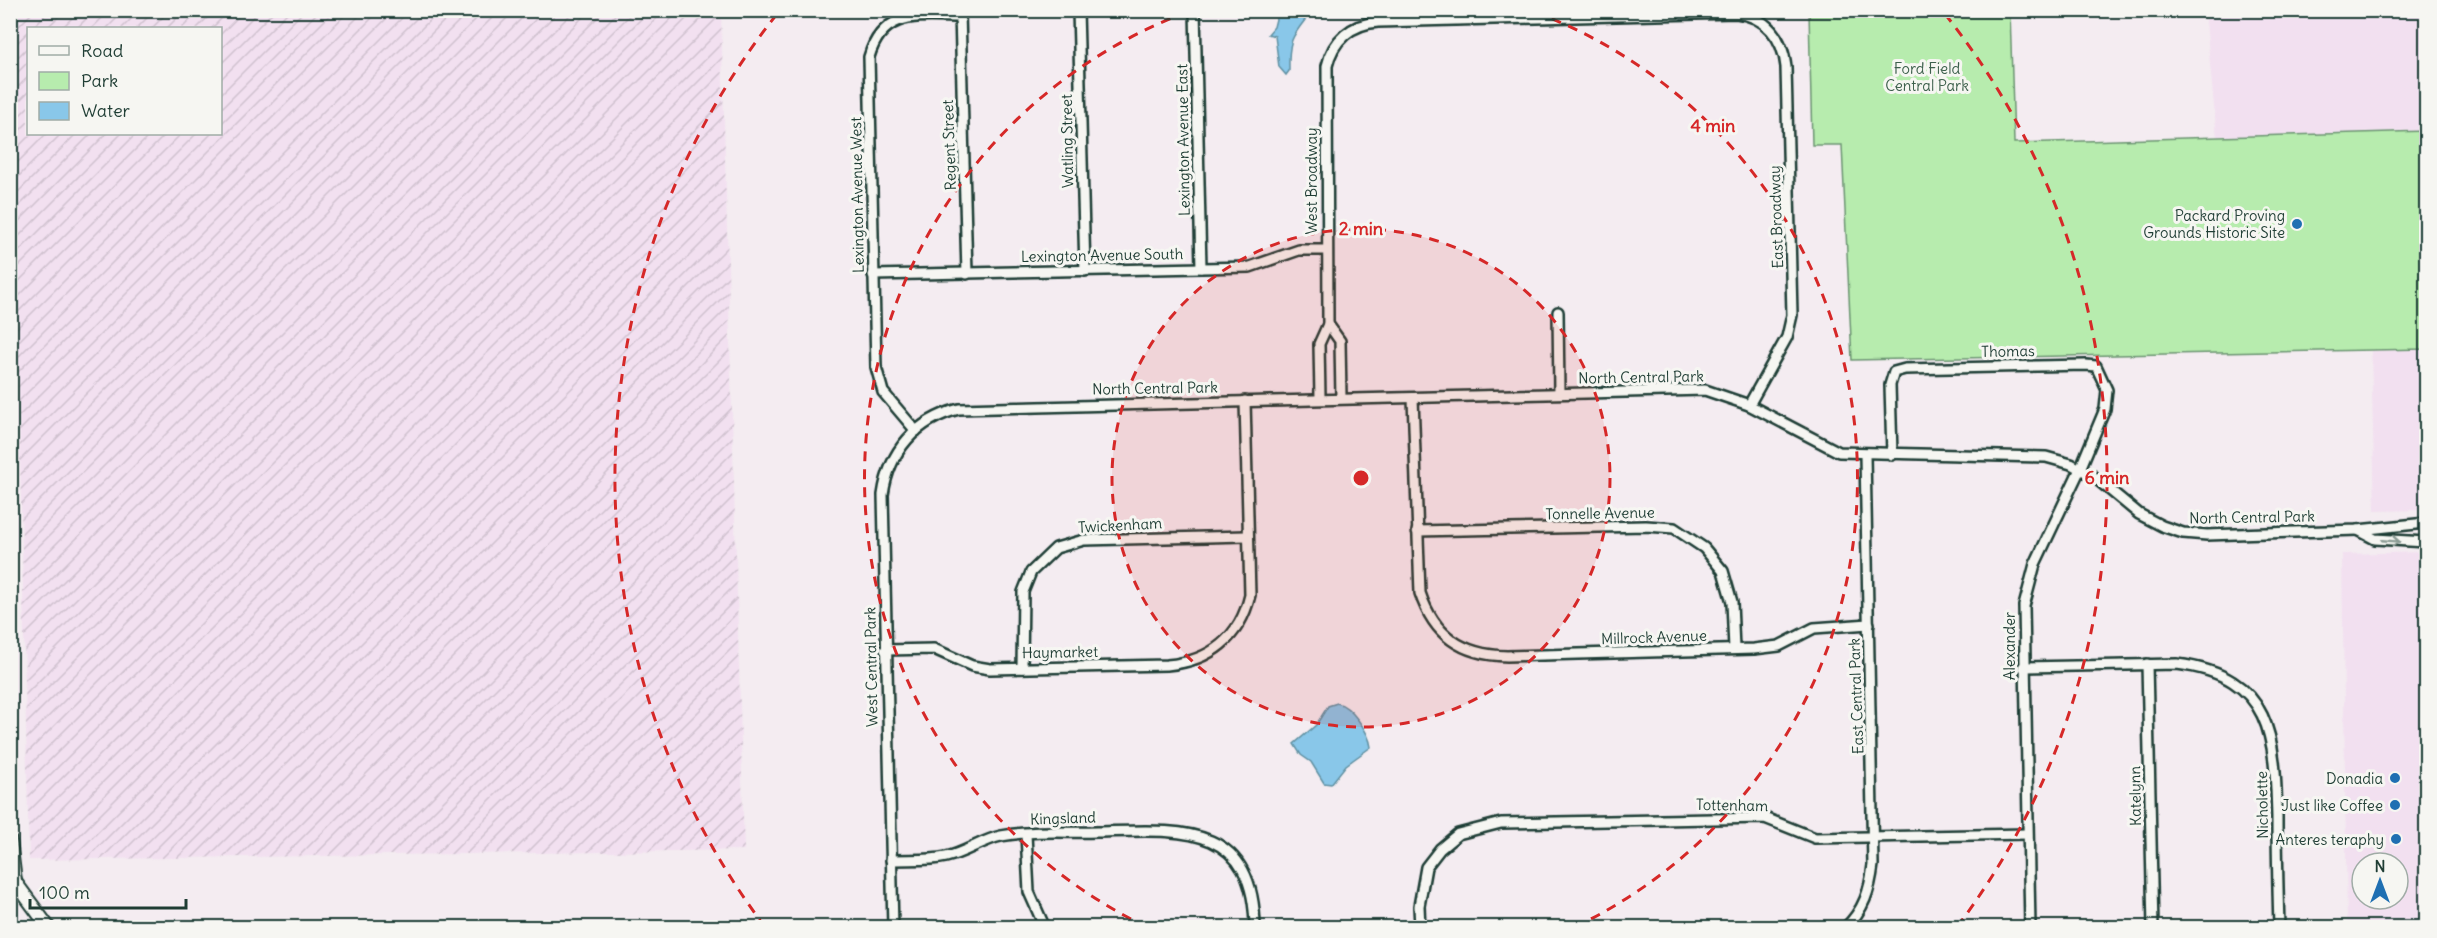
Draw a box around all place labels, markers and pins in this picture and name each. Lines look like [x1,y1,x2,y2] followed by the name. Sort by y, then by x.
[2143,206,2285,242] place label: Packard Proving Grounds Historic Site
[2290,217,2304,231] marker: Packard Proving Grounds Historic Site
[1351,468,1371,488] centre of rings
[2326,769,2383,788] place label: Donadia
[2388,771,2402,785] marker: Donadia
[2282,796,2383,815] place label: Just like Coffee
[2388,798,2402,812] marker: Just like Coffee
[2276,830,2384,849] place label: Anteres teraphy
[2389,832,2403,846] marker: Anteres teraphy

